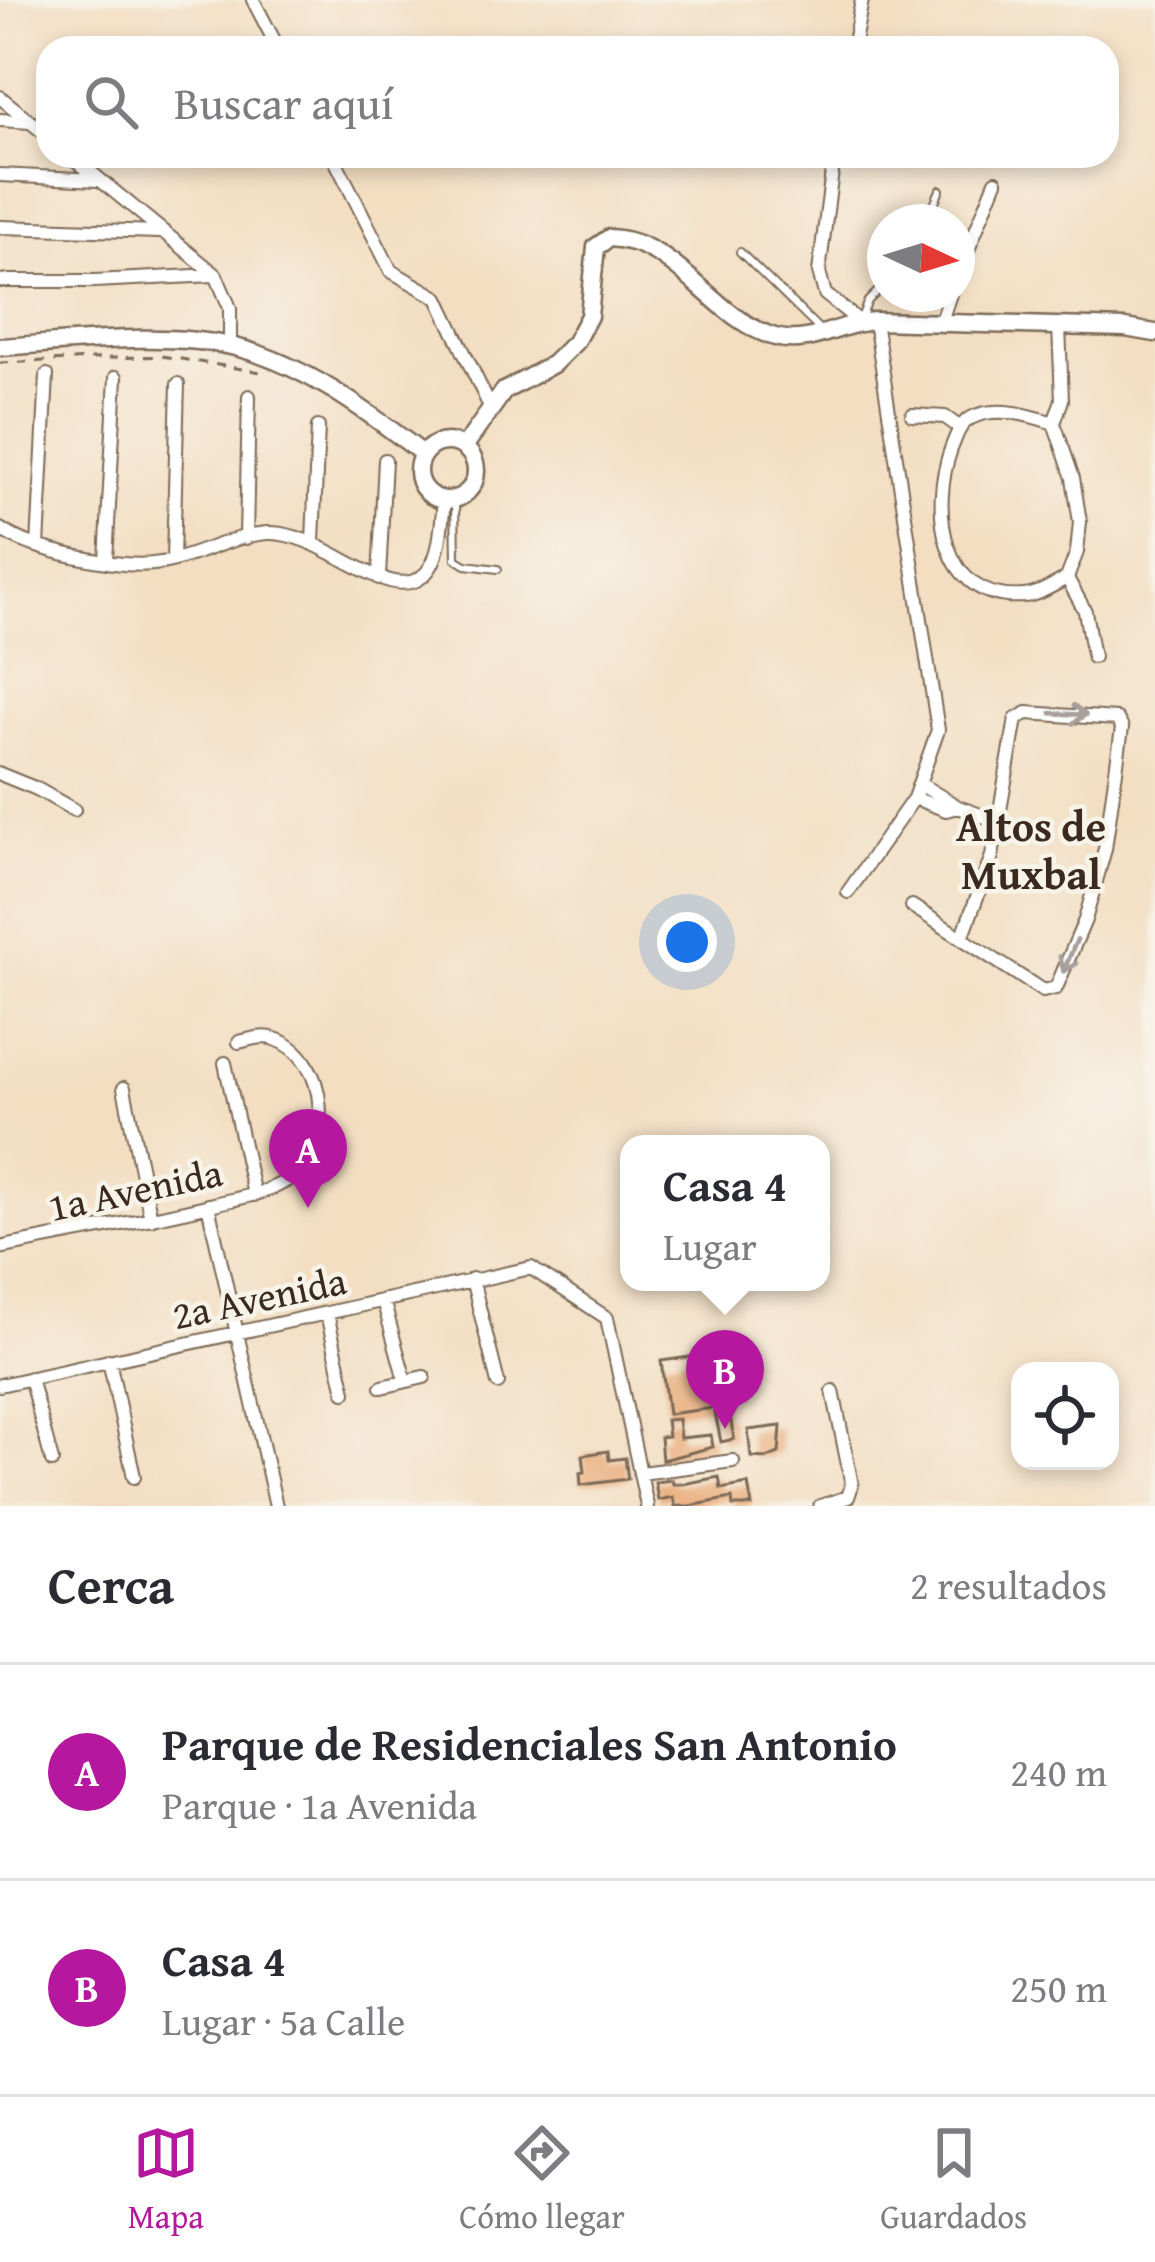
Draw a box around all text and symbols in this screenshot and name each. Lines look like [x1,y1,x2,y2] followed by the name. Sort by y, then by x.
[36,36,1119,168] search box
[78,69,144,135] icon: search
[174,70,393,135] text: Buscar aquí
[867,204,975,312] north arrow
[1049,703,1088,726] one-way arrow
[956,795,1106,904] district label: Altos de Muxbal
[657,912,717,972] your location
[1058,936,1079,973] one-way arrow
[269,1109,347,1208] pin: A
[620,1135,830,1291] popup
[43,1143,228,1235] street label: 1a Avenida
[663,1152,787,1217] text: Casa 4
[663,1217,757,1274] text: Lugar
[167,1251,352,1343] street label: 2a Avenida
[686,1330,764,1429] pin: B
[1011,1362,1119,1470] map controls
[1011,1362,1119,1470] button: locate
[48,1547,174,1622] text: Cerca
[910,1556,1107,1613] text: 2 resultados
[162,1711,897,1776] text: Parque de Residenciales San Antonio
[75,1743,99,1800] text: A
[1010,1743,1107,1800] text: 240 m
[162,1776,477,1833] text: Parque · 1a Avenida
[162,1927,286,1992] text: Casa 4
[75,1959,99,2016] text: B
[1010,1959,1107,2016] text: 250 m
[162,1992,405,2049] text: Lugar · 5a Calle
[128,2120,204,2240] tab: Mapa
[459,2120,625,2240] tab: Cómo llegar
[880,2120,1027,2240] tab: Guardados

